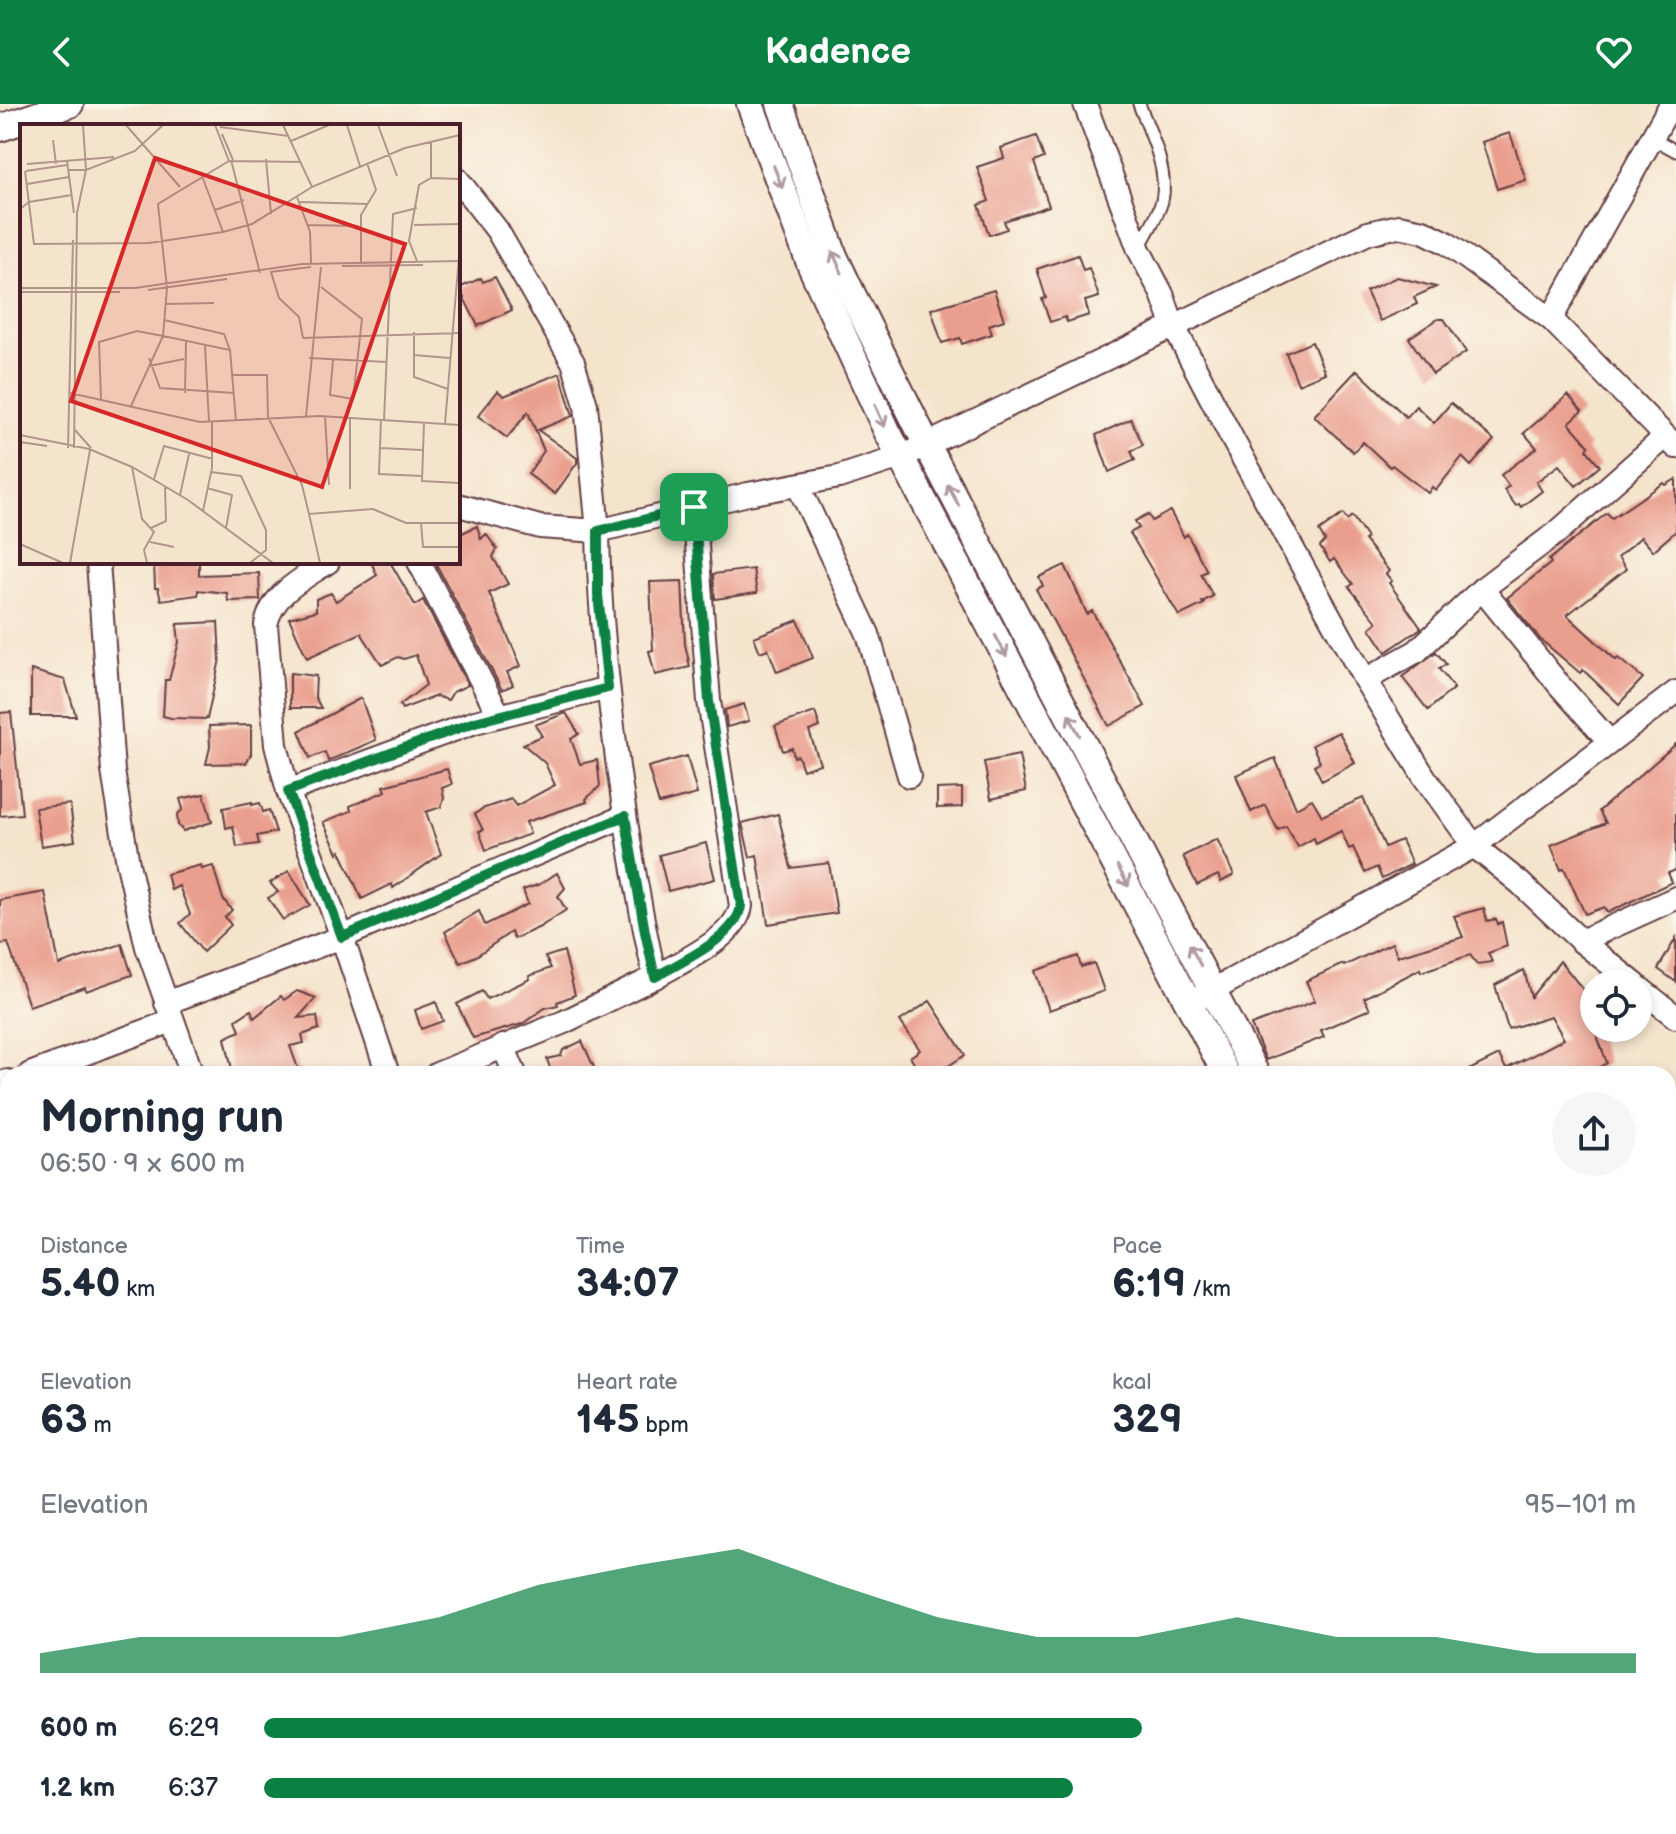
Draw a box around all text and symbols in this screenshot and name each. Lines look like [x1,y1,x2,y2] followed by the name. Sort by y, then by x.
[40,30,84,74] icon: back
[1592,30,1636,74] icon: heart
[765,31,911,74] text: Kadence
[20,124,460,564] inset map
[772,164,786,189] one-way arrow
[829,250,844,274] one-way arrow
[873,404,888,428] one-way arrow
[660,473,728,541] pin
[944,483,960,507] one-way arrow
[672,485,716,529] icon: arrive
[993,634,1009,658] one-way arrow
[1065,714,1081,737] one-way arrow
[1115,863,1131,887] one-way arrow
[1186,944,1202,967] one-way arrow
[1580,970,1652,1042] map controls
[1580,970,1652,1042] button: locate
[40,1092,284,1145] text: Morning run
[1552,1092,1636,1176] button: share
[40,1149,245,1180] text: 06:50 · 9 × 600 m
[40,1233,128,1260] text: Distance
[576,1233,625,1260] text: Time
[1112,1233,1162,1260] text: Pace
[40,1260,120,1308] text: 5.40
[576,1260,680,1308] text: 34:07
[1112,1260,1186,1308] text: 6:19
[120,1276,155,1303] text: km
[1186,1276,1231,1303] text: /km
[40,1369,132,1396] text: Elevation
[576,1369,678,1396] text: Heart rate
[1112,1369,1151,1396] text: kcal
[40,1396,88,1444] text: 63
[576,1396,639,1444] text: 145
[1112,1396,1183,1444] text: 329
[88,1412,112,1439] text: m
[639,1412,689,1439] text: bpm
[40,1490,148,1521] text: Elevation
[1525,1490,1636,1521] text: 95–101 m
[40,1713,117,1744] text: 600 m
[168,1713,220,1744] text: 6:29
[40,1773,115,1804] text: 1.2 km
[168,1773,218,1804] text: 6:37

